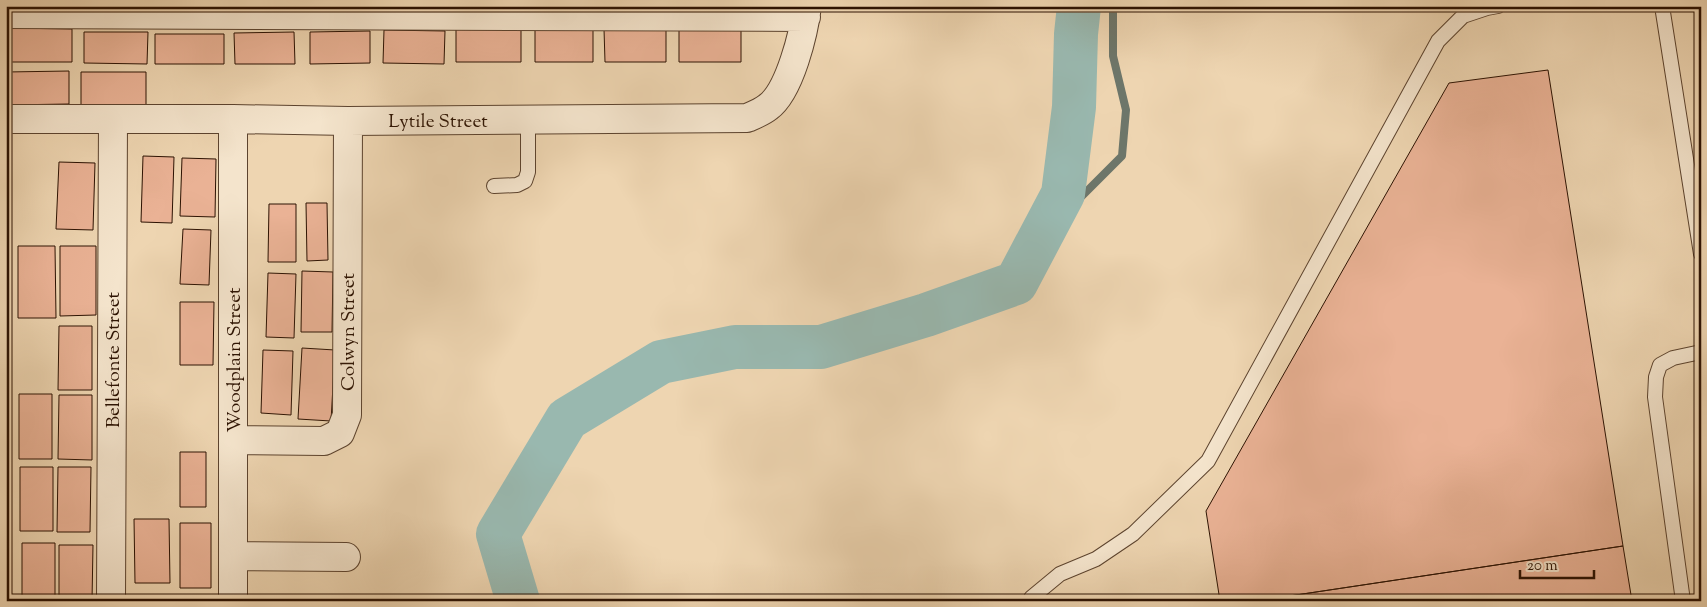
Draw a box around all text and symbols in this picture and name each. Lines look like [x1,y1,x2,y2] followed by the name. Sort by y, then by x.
[388,109,488,136] street label: Lytile Street
[336,272,363,391] street label: Colwyn Street
[222,287,249,432] street label: Woodplain Street
[101,291,128,428] street label: Bellefonte Street
[1520,547,1593,579] scale bar
[1527,556,1558,577] text: 20 m

